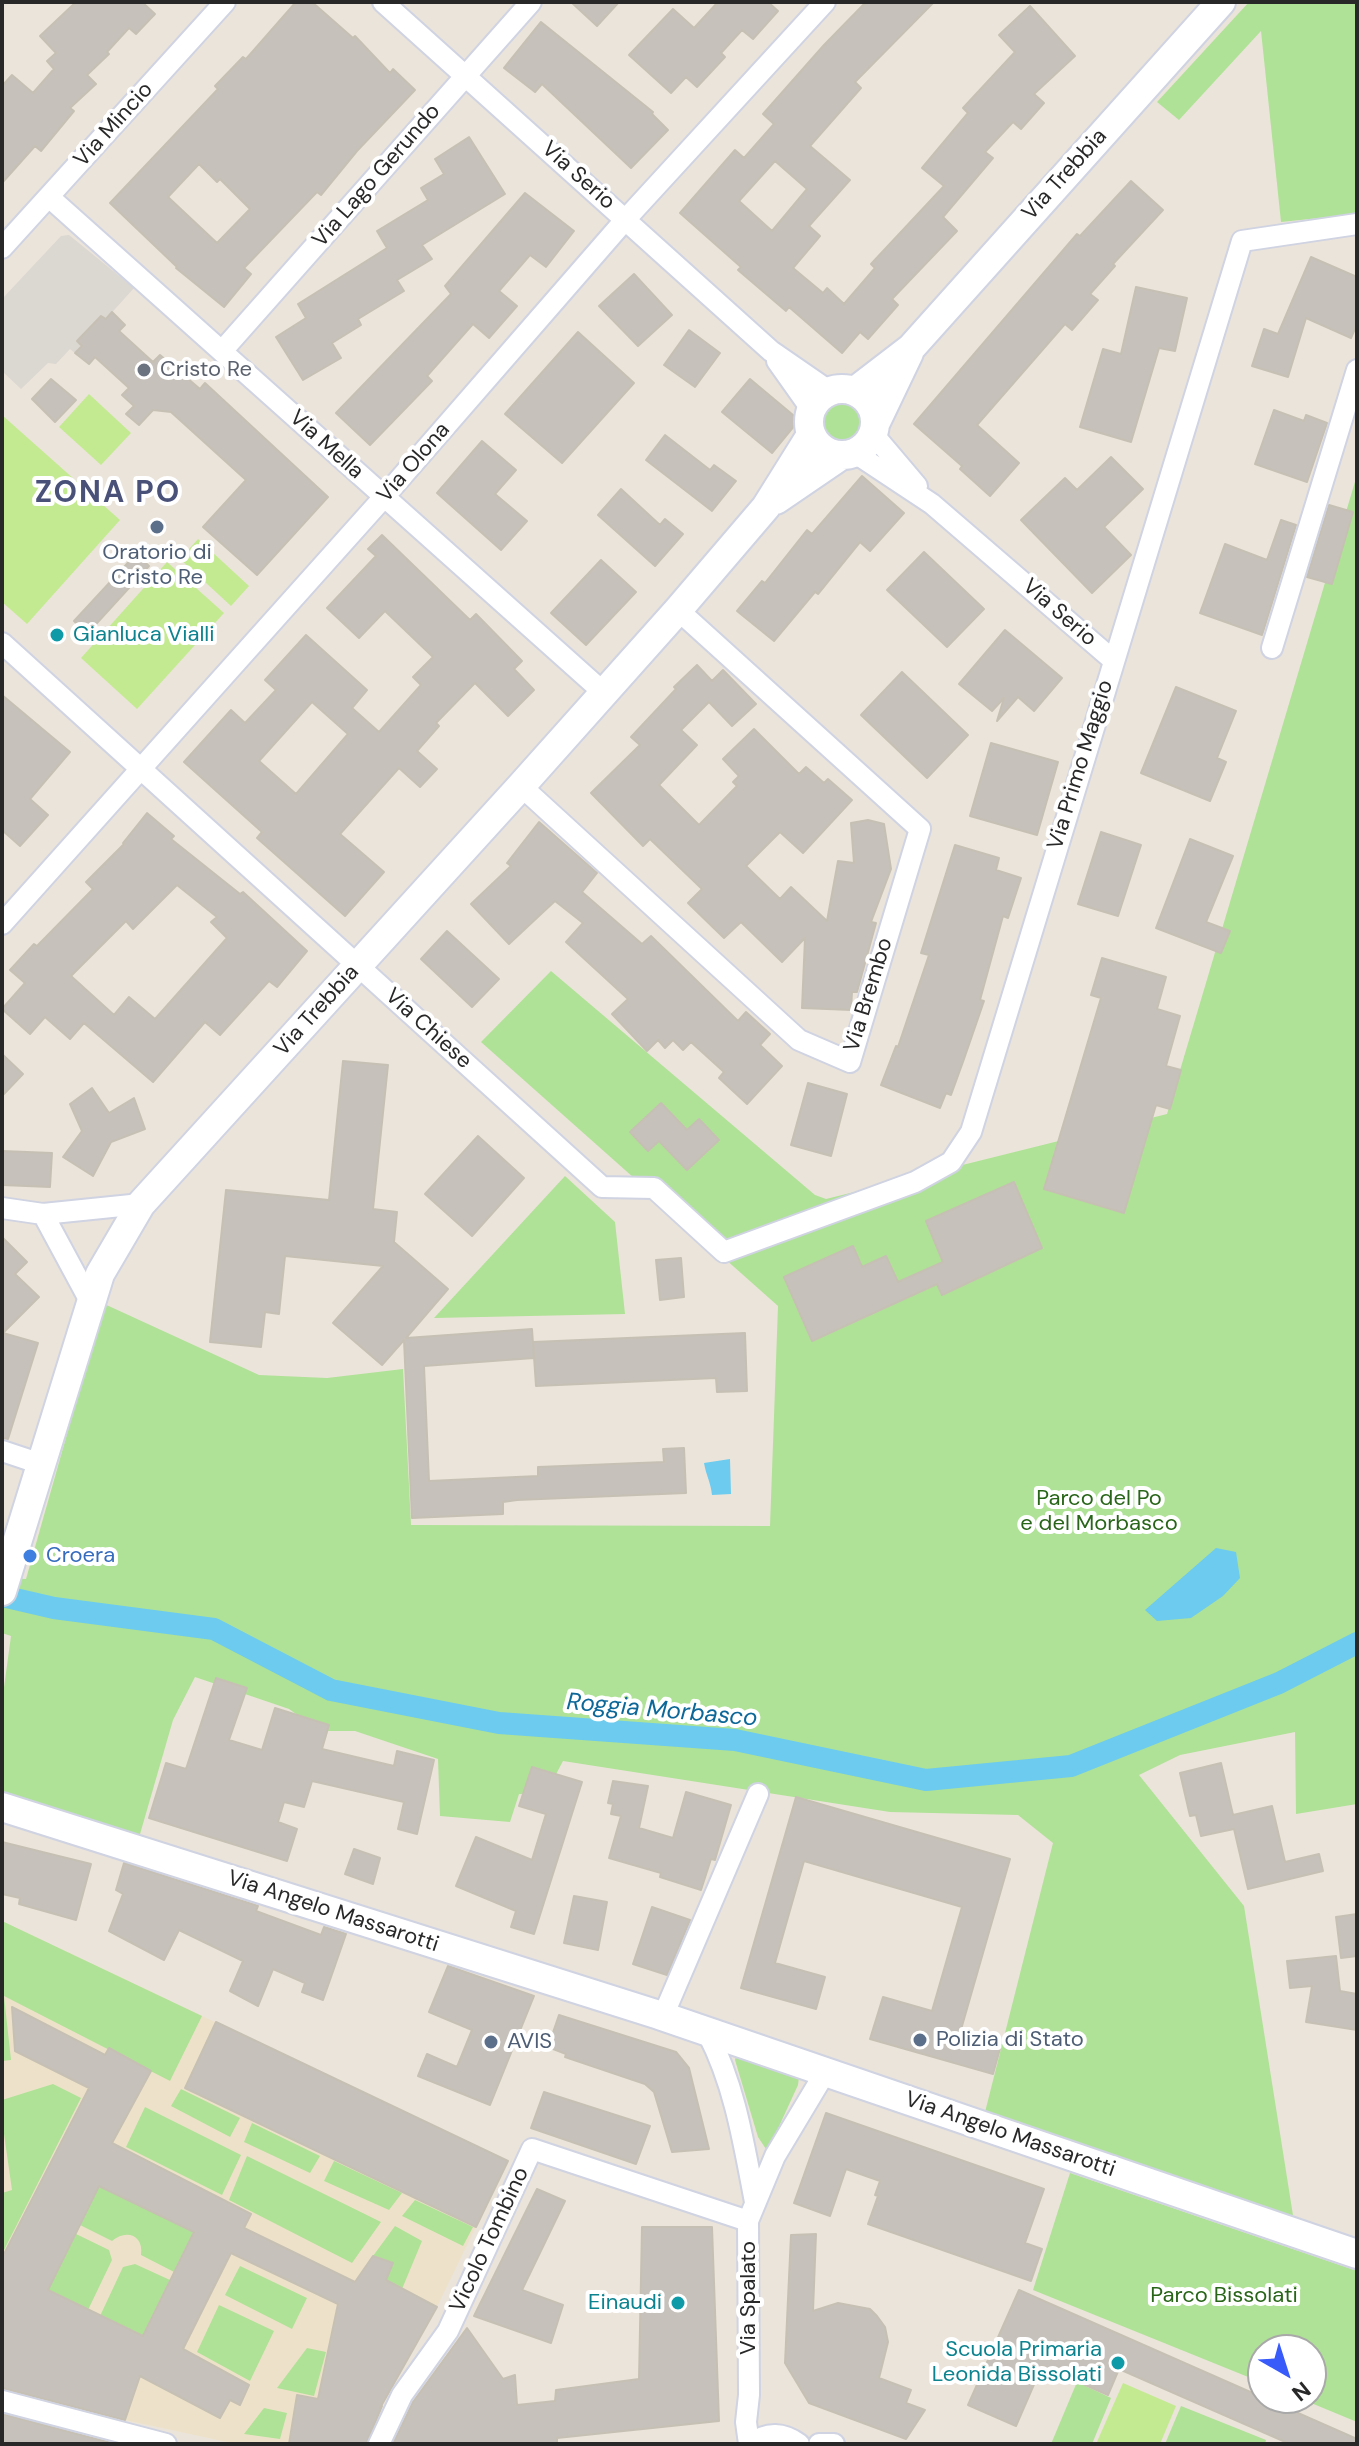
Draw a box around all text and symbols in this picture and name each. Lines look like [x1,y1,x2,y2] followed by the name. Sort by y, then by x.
[69,77,159,173] street label: Via Mincio
[308,99,446,253] street label: Via Lago Gerundo
[1017,124,1113,226] street label: Via Trebbia
[536,136,620,216] street label: Via Serio
[160,357,252,383] place label: Cristo Re
[135,361,153,379] marker: Cristo Re
[284,405,368,485] street label: Via Mella
[372,418,456,508] street label: Via Olona
[35,476,181,512] district label: ZONA PO
[148,518,166,536] marker: Oratorio di Cristo Re
[102,540,212,592] place label: Oratorio di Cristo Re
[1017,574,1101,652] street label: Via Serio
[73,622,215,648] place label: Gianluca Vialli
[48,626,66,644] marker: Gianluca Vialli
[1043,677,1119,853] street label: Via Primo Maggio
[839,935,899,1055] street label: Via Brembo
[269,960,365,1062] street label: Via Trebbia
[379,983,477,1075] street label: Via Chiese
[1020,1486,1178,1538] park label: Parco del Po e del Morbasco
[46,1543,115,1569] place label: Croera
[21,1547,39,1565] marker: Croera
[565,1688,759,1734] water label: Roggia Morbasco
[224,1865,442,1959] street label: Via Angelo Massarotti
[936,2027,1084,2053] place label: Polizia di Stato
[507,2029,552,2055] place label: AVIS
[911,2031,929,2049] marker: Polizia di Stato
[482,2033,500,2051] marker: AVIS
[901,2087,1119,2183] street label: Via Angelo Massarotti
[445,2163,535,2317] street label: Vicolo Tombino
[736,2241,762,2355] street label: Via Spalato
[1150,2283,1298,2309] park label: Parco Bissolati
[588,2290,662,2316] place label: Einaudi
[669,2294,687,2312] marker: Einaudi
[1247,2334,1327,2414] north arrow
[932,2337,1102,2388] place label: Scuola Primaria Leonida Bissolati
[1109,2354,1127,2372] marker: Scuola Primaria Leonida Bissolati
[1286,2375,1317,2408] text: N

